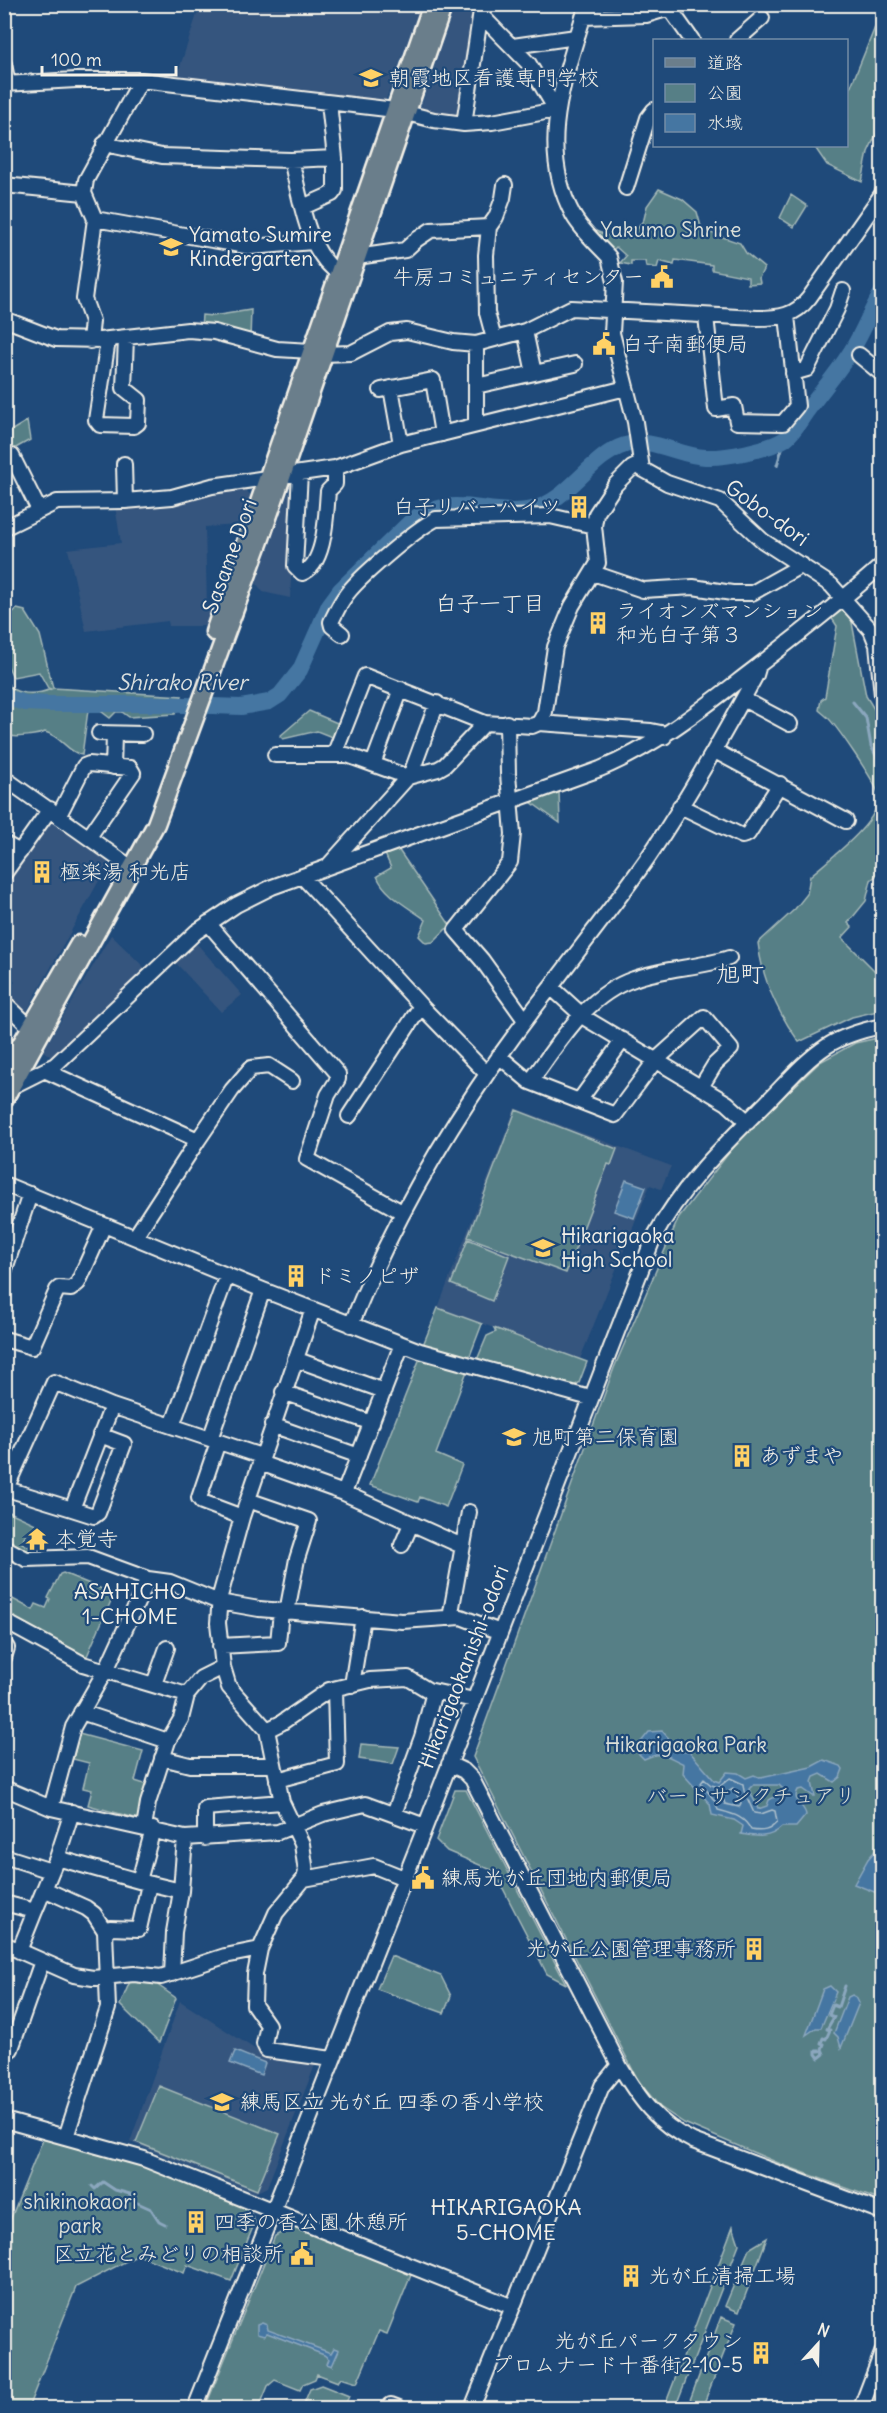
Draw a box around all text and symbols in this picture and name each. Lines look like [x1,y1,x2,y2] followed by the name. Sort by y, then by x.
[42,39,176,77] scale bar
[653,39,848,147] legend
[51,48,102,71] text: 100 m
[707,51,743,74] text: 道路
[389,64,599,91] place label: 朝霞地区看護専門学校
[358,65,384,91] school or university icon: 朝霞地区看護専門学校
[707,81,743,104] text: 公園
[707,111,743,134] text: 水域
[601,216,741,243] park label: Yakumo Shrine
[189,221,332,272] place label: Yamato Sumire Kindergarten
[158,234,184,260] school or university icon: Yamato Sumire Kindergarten
[393,263,644,290] place label: 牛房コミュニティセンター
[649,264,675,290] public building icon: 牛房コミュニティセンター
[622,330,748,357] place label: 白子南郵便局
[591,331,617,357] public building icon: 白子南郵便局
[720,473,814,552] street label: Gobo-dori
[393,493,561,520] place label: 白子リバーハイツ
[566,494,592,520] building icon: 白子リバーハイツ
[196,495,263,617] street label: Sasame Dori
[435,589,545,617] district label: 白子一丁目
[616,597,823,648] place label: ライオンズマンション 和光白子第３
[585,610,611,636] building icon: ライオンズマンション 和光白子第３
[117,668,250,696] water label: Shirako River
[60,858,191,885] place label: 極楽湯 和光店
[29,859,55,885] building icon: 極楽湯 和光店
[716,958,764,988] district label: 旭町
[561,1222,675,1273] place label: Hikarigaoka High School
[530,1235,556,1261] school or university icon: Hikarigaoka High School
[314,1262,419,1289] place label: ドミノピザ
[283,1263,309,1289] building icon: ドミノピザ
[532,1423,679,1450] place label: 旭町第二保育園
[501,1424,527,1450] school or university icon: 旭町第二保育園
[760,1442,844,1469] place label: あずまや
[729,1443,755,1469] building icon: あずまや
[55,1525,118,1552] place label: 本覚寺
[24,1526,50,1552] temple icon: 本覚寺
[412,1562,515,1772] street label: Hikarigaokanishi-odori
[74,1577,186,1630] district label: ASAHICHO 1-CHOME
[605,1731,767,1758] park label: Hikarigaoka Park
[646,1782,856,1809] park label: バードサンクチュアリ
[441,1864,672,1891] place label: 練馬光が丘団地内郵便局
[410,1865,436,1891] public building icon: 練馬光が丘団地内郵便局
[526,1935,736,1962] place label: 光が丘公園管理事務所
[741,1936,767,1962] building icon: 光が丘公園管理事務所
[240,2088,544,2115] place label: 練馬区立 光が丘 四季の香小学校
[209,2089,235,2115] school or university icon: 練馬区立 光が丘 四季の香小学校
[23,2188,137,2239] park label: shikinokaori park
[430,2193,582,2246] district label: HIKARIGAOKA 5-CHOME
[214,2208,408,2235] place label: 四季の香公園 休憩所
[183,2209,209,2235] building icon: 四季の香公園 休憩所
[53,2240,284,2267] place label: 区立花とみどりの相談所
[289,2241,315,2267] public building icon: 区立花とみどりの相談所
[649,2262,796,2289] place label: 光が丘清掃工場
[618,2263,644,2289] building icon: 光が丘清掃工場
[788,2314,848,2374] north arrow
[815,2319,832,2341] text: N
[492,2327,743,2378] place label: 光が丘パークタウン プロムナード十番街2-10-5
[748,2340,774,2366] building icon: 光が丘パークタウン プロムナード十番街2-10-5

